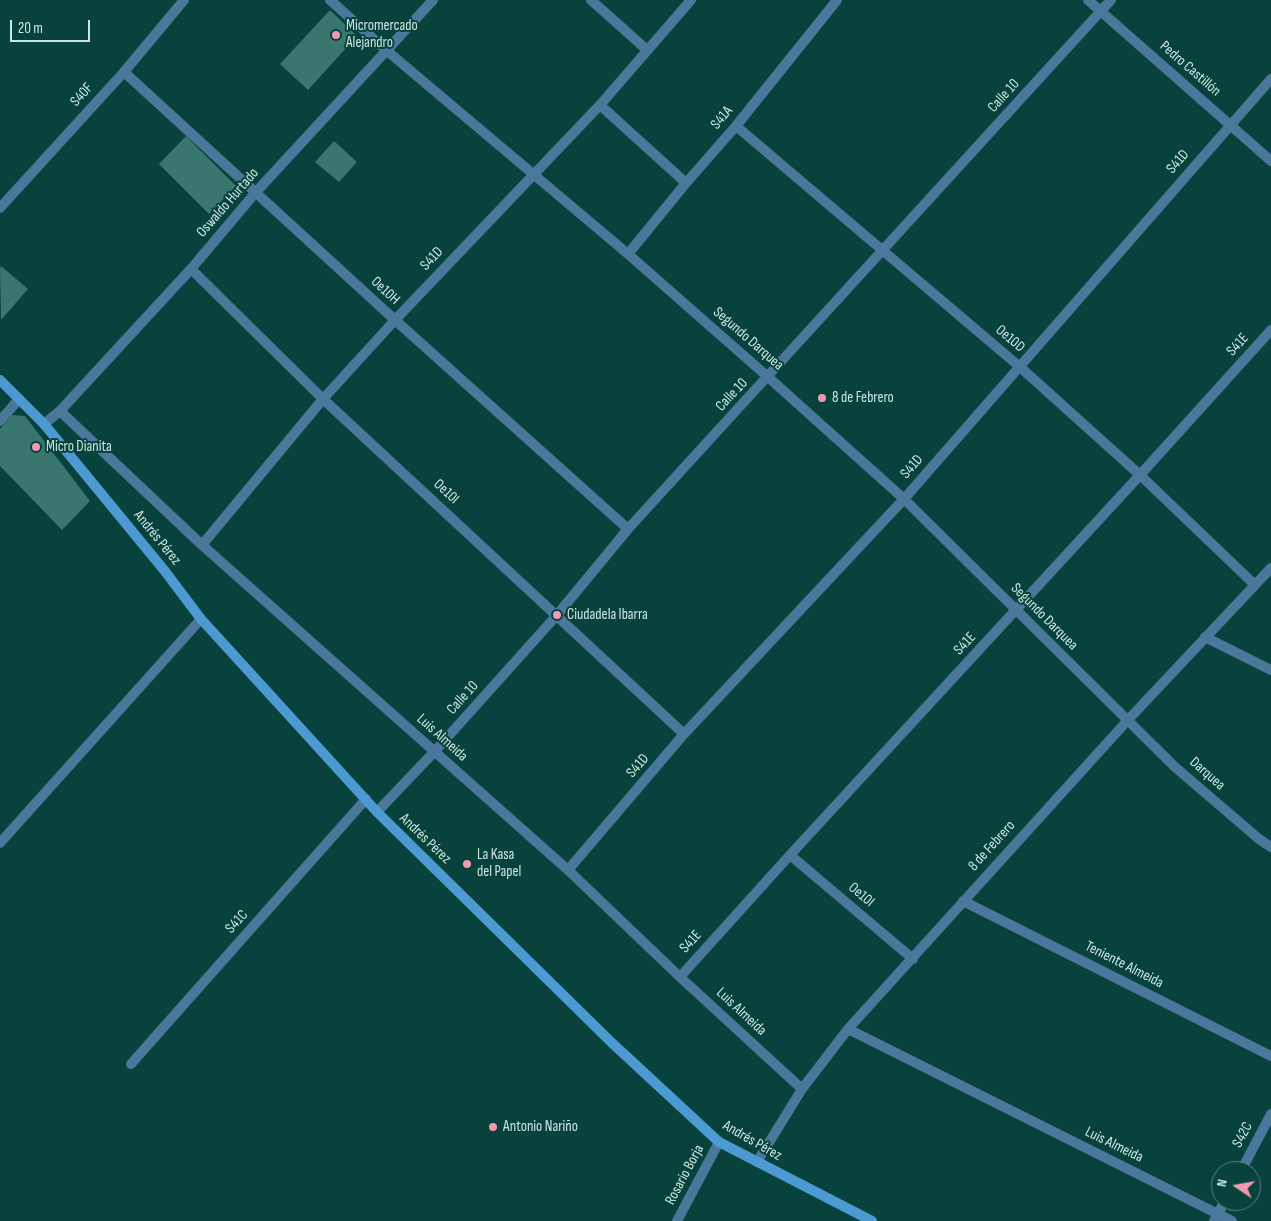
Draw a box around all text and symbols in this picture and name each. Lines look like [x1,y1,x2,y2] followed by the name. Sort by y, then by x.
[12,10,92,42] scale bar
[346,17,418,52] place label: Micromercado Alejandro
[18,19,43,38] text: 20 m
[330,29,342,41] marker: Micromercado Alejandro
[1156,38,1224,100] street label: Pedro Castillón
[984,76,1024,116] street label: Calle 10
[67,79,97,111] street label: S40F
[707,103,737,133] street label: S41A
[1163,146,1193,178] street label: S41D
[193,165,263,241] street label: Oswaldo Hurtado
[417,243,447,275] street label: S41D
[367,273,403,309] street label: Oe10H
[709,304,787,374] street label: Segundo Darquea
[992,322,1028,356] street label: Oe10D
[1223,330,1253,360] street label: S41E
[712,375,752,415] street label: Calle 10
[832,389,894,407] place label: 8 de Febrero
[816,392,828,404] marker: 8 de Febrero
[46,438,112,456] place label: Micro Dianita
[30,441,42,453] marker: Micro Dianita
[897,451,927,483] street label: S41D
[429,476,463,508] street label: Oe10I
[130,507,184,569] street label: Andrés Pérez
[1007,580,1081,654] street label: Segundo Darquea
[567,606,648,624] place label: Ciudadela Ibarra
[551,609,563,621] marker: Ciudadela Ibarra
[950,629,980,659] street label: S41E
[443,678,483,718] street label: Calle 10
[413,710,471,766] street label: Luis Almeida
[623,750,653,782] street label: S41D
[1185,754,1229,794] street label: Darquea
[395,810,455,868] street label: Andrés Pérez
[965,817,1019,875] street label: 8 de Febrero
[477,846,521,881] place label: La Kasa del Papel
[461,858,473,870] marker: La Kasa del Papel
[844,879,878,911] street label: Oe10I
[222,907,252,937] street label: S41C
[676,927,706,957] street label: S41E
[1082,938,1166,992] street label: Teniente Almeida
[712,984,770,1040] street label: Luis Almeida
[719,1117,785,1165] street label: Andrés Pérez
[503,1118,578,1136] place label: Antonio Nariño
[1229,1119,1257,1151] street label: S42C
[487,1121,499,1133] marker: Antonio Nariño
[1082,1123,1146,1167] street label: Luis Almeida
[662,1142,708,1208] street label: Rosario Borja
[1211,1161,1261,1211] north arrow
[1213,1178,1231,1188] text: N

